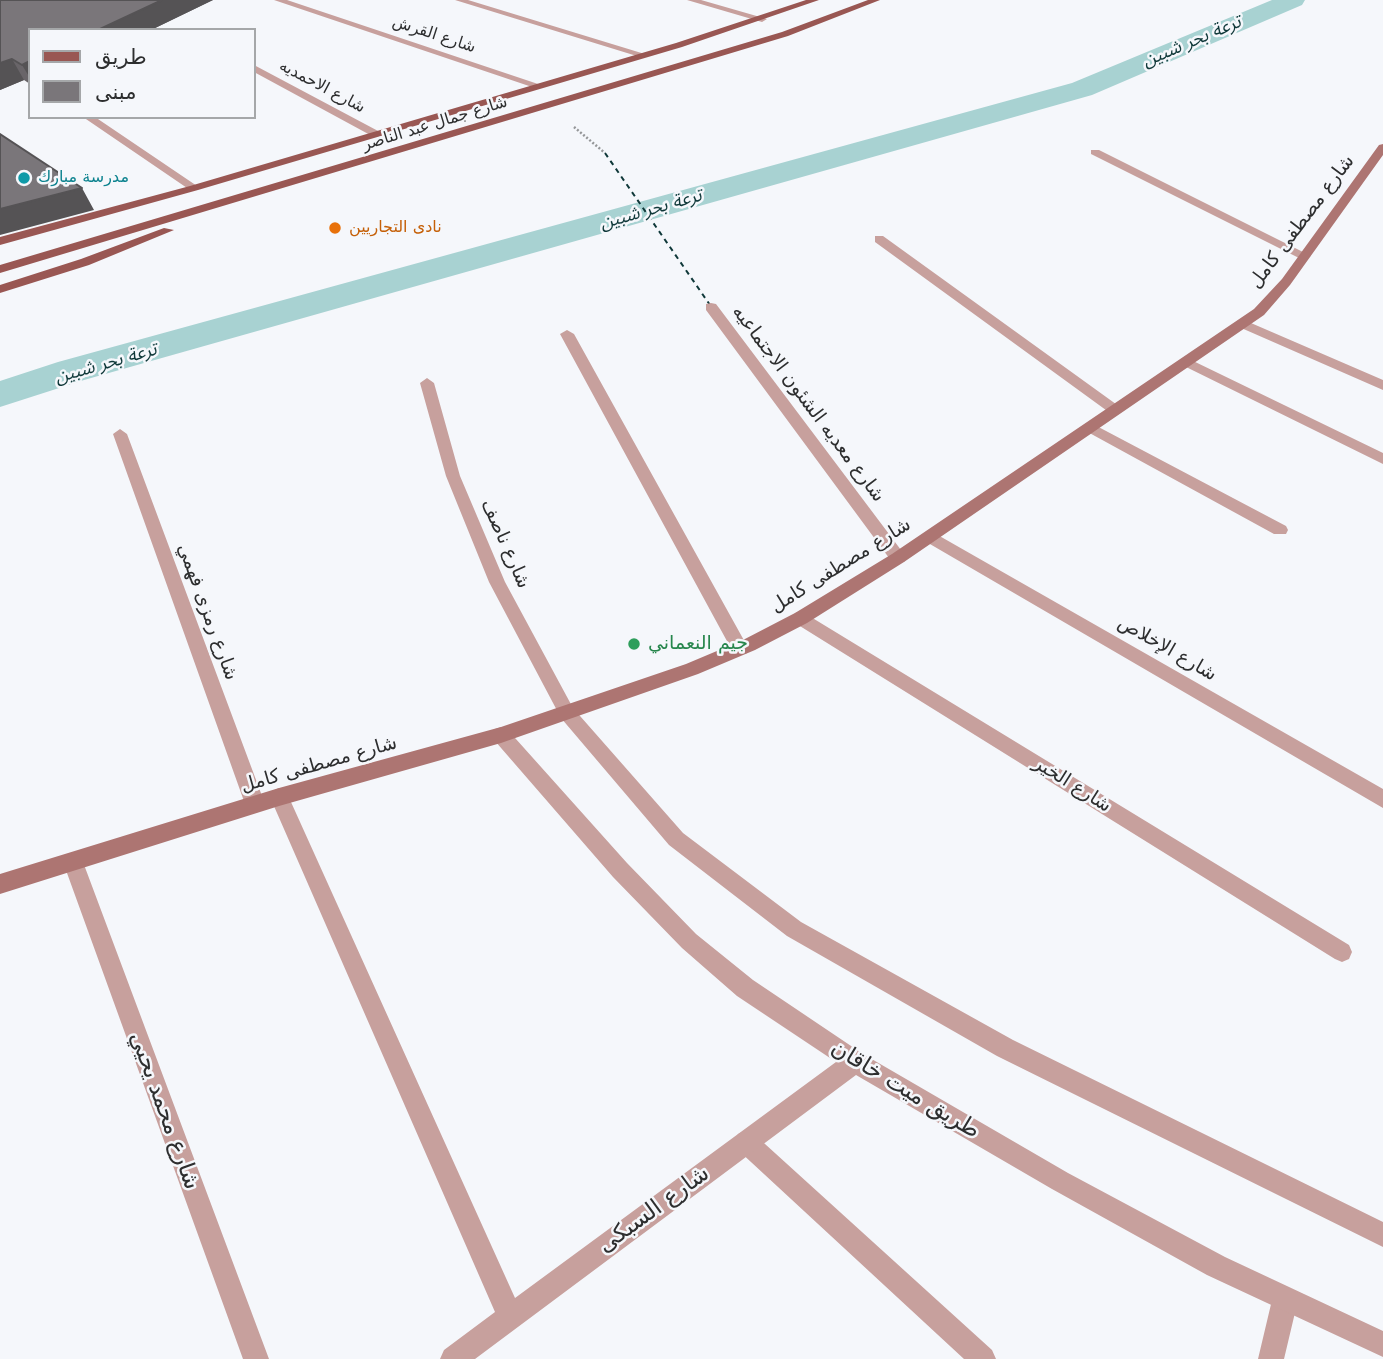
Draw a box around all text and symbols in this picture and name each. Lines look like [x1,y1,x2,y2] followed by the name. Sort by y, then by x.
[1140,12,1244,72] water label: ترعة بحر شبين
[390,13,478,57] street label: شارع القرش
[28,28,256,119] legend
[95,45,147,69] text: طريق
[276,56,368,118] street label: شارع الاحمديه
[95,80,136,104] text: مبنى
[360,93,510,155] street label: شارع جمال عبد الناصر
[1244,151,1360,293] street label: شارع مصطفى كامل
[38,168,129,188] place label: مدرسة مبارك
[16,170,32,186] marker: مدرسة مبارك
[598,185,704,235] water label: ترعة بحر شبين
[349,218,442,238] place label: نادى التجاريين
[327,220,343,236] marker: نادى التجاريين
[727,301,889,507] street label: شارع معديه الشئون الاجتماعيه
[53,339,159,389] water label: ترعة بحر شبين
[475,496,535,592] street label: شارع ناصف
[767,514,915,618] street label: شارع مصطفى كامل
[172,541,242,683] street label: شارع رمزى فهمي
[1113,612,1221,686] street label: شارع الإخلاص
[648,633,748,655] place label: جيم النعماني
[626,636,642,652] marker: جيم النعماني
[238,732,400,798] street label: شارع مصطفى كامل
[1029,752,1115,818] street label: شارع الخير
[123,1028,205,1194] street label: شارع محمد يحيي
[825,1035,985,1145] street label: طريق ميت خاقان
[593,1160,715,1260] street label: شارع السبكى

